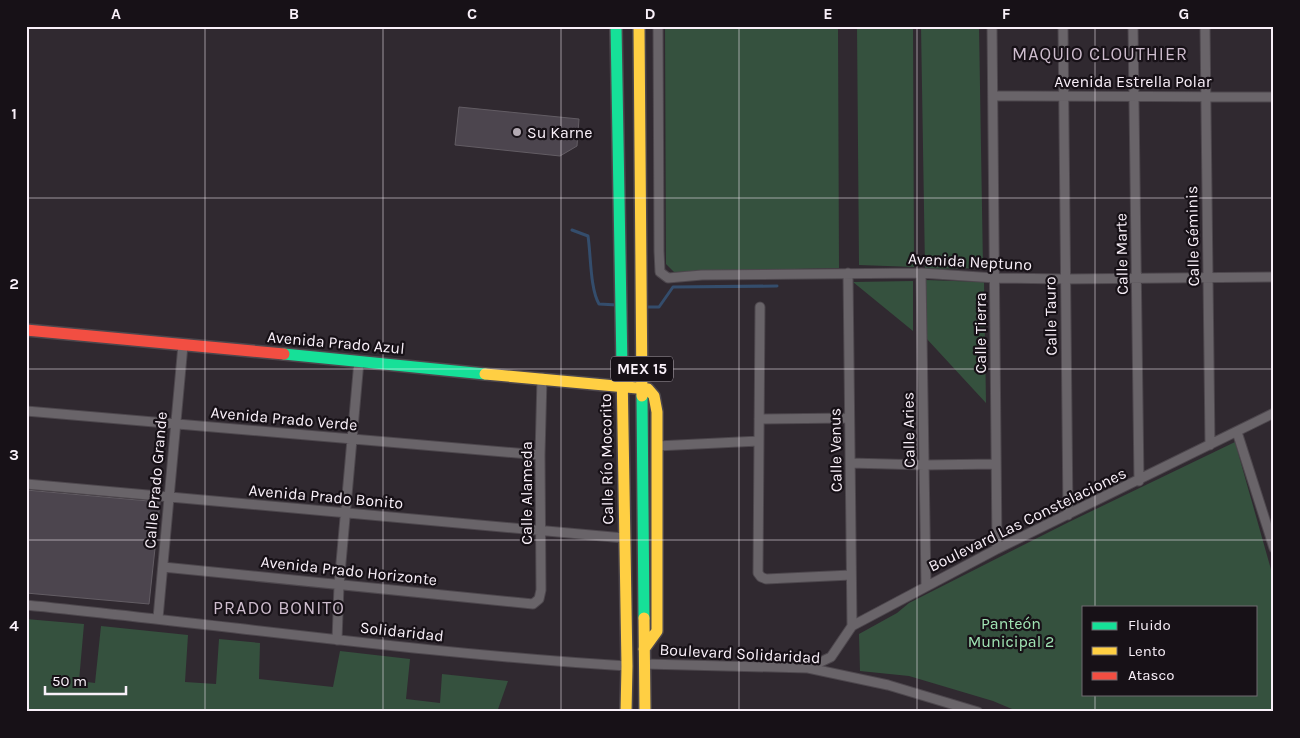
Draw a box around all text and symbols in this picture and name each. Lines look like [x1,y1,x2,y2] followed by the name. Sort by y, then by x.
[111,4,121,23] text: A
[289,4,299,23] text: B
[467,4,477,23] text: C
[645,4,656,23] text: D
[823,4,833,23] text: E
[1002,4,1011,23] text: F
[1179,4,1189,23] text: G
[1012,43,1188,65] district label: MAQUIO CLOUTHIER
[1054,72,1212,91] street label: Avenida Estrella Polar
[11,104,17,123] text: 1
[527,123,592,142] place label: Su Karne
[511,126,523,138] marker: Su Karne
[1182,185,1203,286] street label: Calle Géminis
[1111,213,1132,295] street label: Calle Marte
[907,249,1033,274] street label: Avenida Neptuno
[9,274,19,293] text: 2
[1040,276,1061,356] street label: Calle Tauro
[971,293,990,373] street label: Calle Tierra
[266,327,406,358] street label: Avenida Prado Azul
[611,356,673,382] road number: MEX 15
[898,392,919,468] street label: Calle Aries
[596,393,617,525] street label: Calle Río Mocorito
[210,403,358,434] street label: Avenida Prado Verde
[825,408,846,492] street label: Calle Venus
[140,411,171,549] street label: Calle Prado Grande
[517,441,536,545] street label: Calle Alameda
[9,445,19,464] text: 3
[925,463,1129,576] street label: Boulevard Las Constelaciones
[248,480,404,513] street label: Avenida Prado Bonito
[260,552,438,589] street label: Avenida Prado Horizonte
[213,597,345,619] district label: PRADO BONITO
[1082,606,1258,696] legend
[968,614,1054,651] park label: Panteón Municipal 2
[9,616,19,635] text: 4
[1128,616,1171,634] text: Fluido
[359,618,445,645] street label: Solidaridad
[659,640,821,667] street label: Boulevard Solidaridad
[1128,642,1166,660] text: Lento
[45,663,126,695] scale bar
[1128,666,1174,684] text: Atasco
[52,672,87,690] text: 50 m

